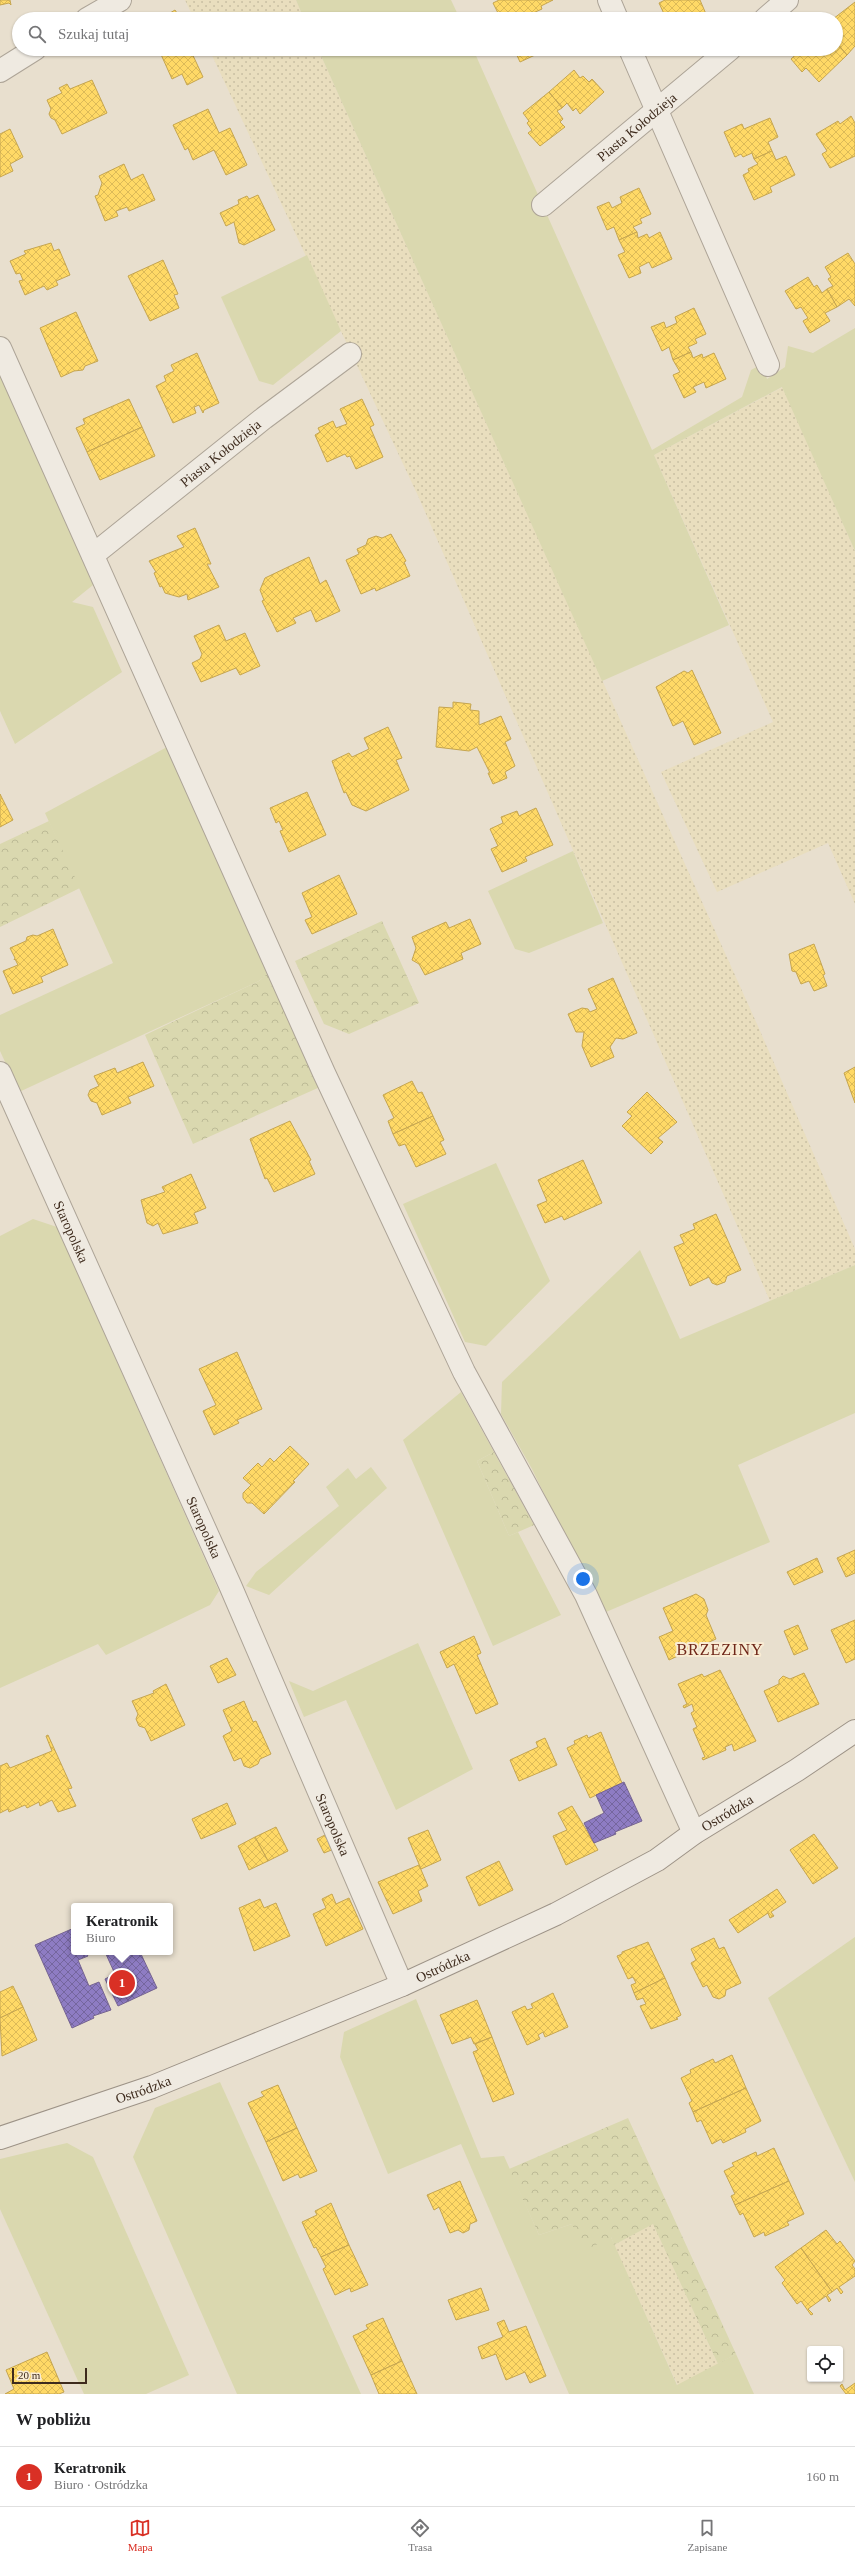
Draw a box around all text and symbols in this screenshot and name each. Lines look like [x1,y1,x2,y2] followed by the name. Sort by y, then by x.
[12,12,843,56] search box
[26,23,48,45] icon: search
[58,26,129,42] text: Szukaj tutaj
[594,89,680,164] street label: Piasta Kołodzieja
[177,416,264,490] street label: Piasta Kołodzieja
[51,1198,92,1266] street label: Staropolska
[184,1494,225,1561] street label: Staropolska
[573,1569,593,1589] your location
[676,1641,764,1658] district label: BRZEZINY
[313,1791,353,1859] street label: Staropolska
[699,1791,756,1834] street label: Ostródzka
[71,1903,173,1955] popup
[86,1913,158,1929] text: Keratronik
[86,1930,116,1945] text: Biuro
[413,1947,473,1985] street label: Ostródzka
[109,1968,135,1998] pin: 1
[113,2072,174,2106] street label: Ostródzka
[807,2346,843,2382] map controls
[807,2346,843,2382] button: locate
[12,2366,87,2385] scale bar
[18,2369,40,2381] text: 20 m
[16,2410,91,2429] text: W pobliżu
[54,2460,126,2476] text: Keratronik
[26,2469,32,2484] text: 1
[806,2469,839,2484] text: 160 m
[54,2477,148,2492] text: Biuro · Ostródzka
[128,2517,153,2553] tab: Mapa
[408,2517,432,2553] tab: Trasa
[688,2517,727,2553] tab: Zapisane

